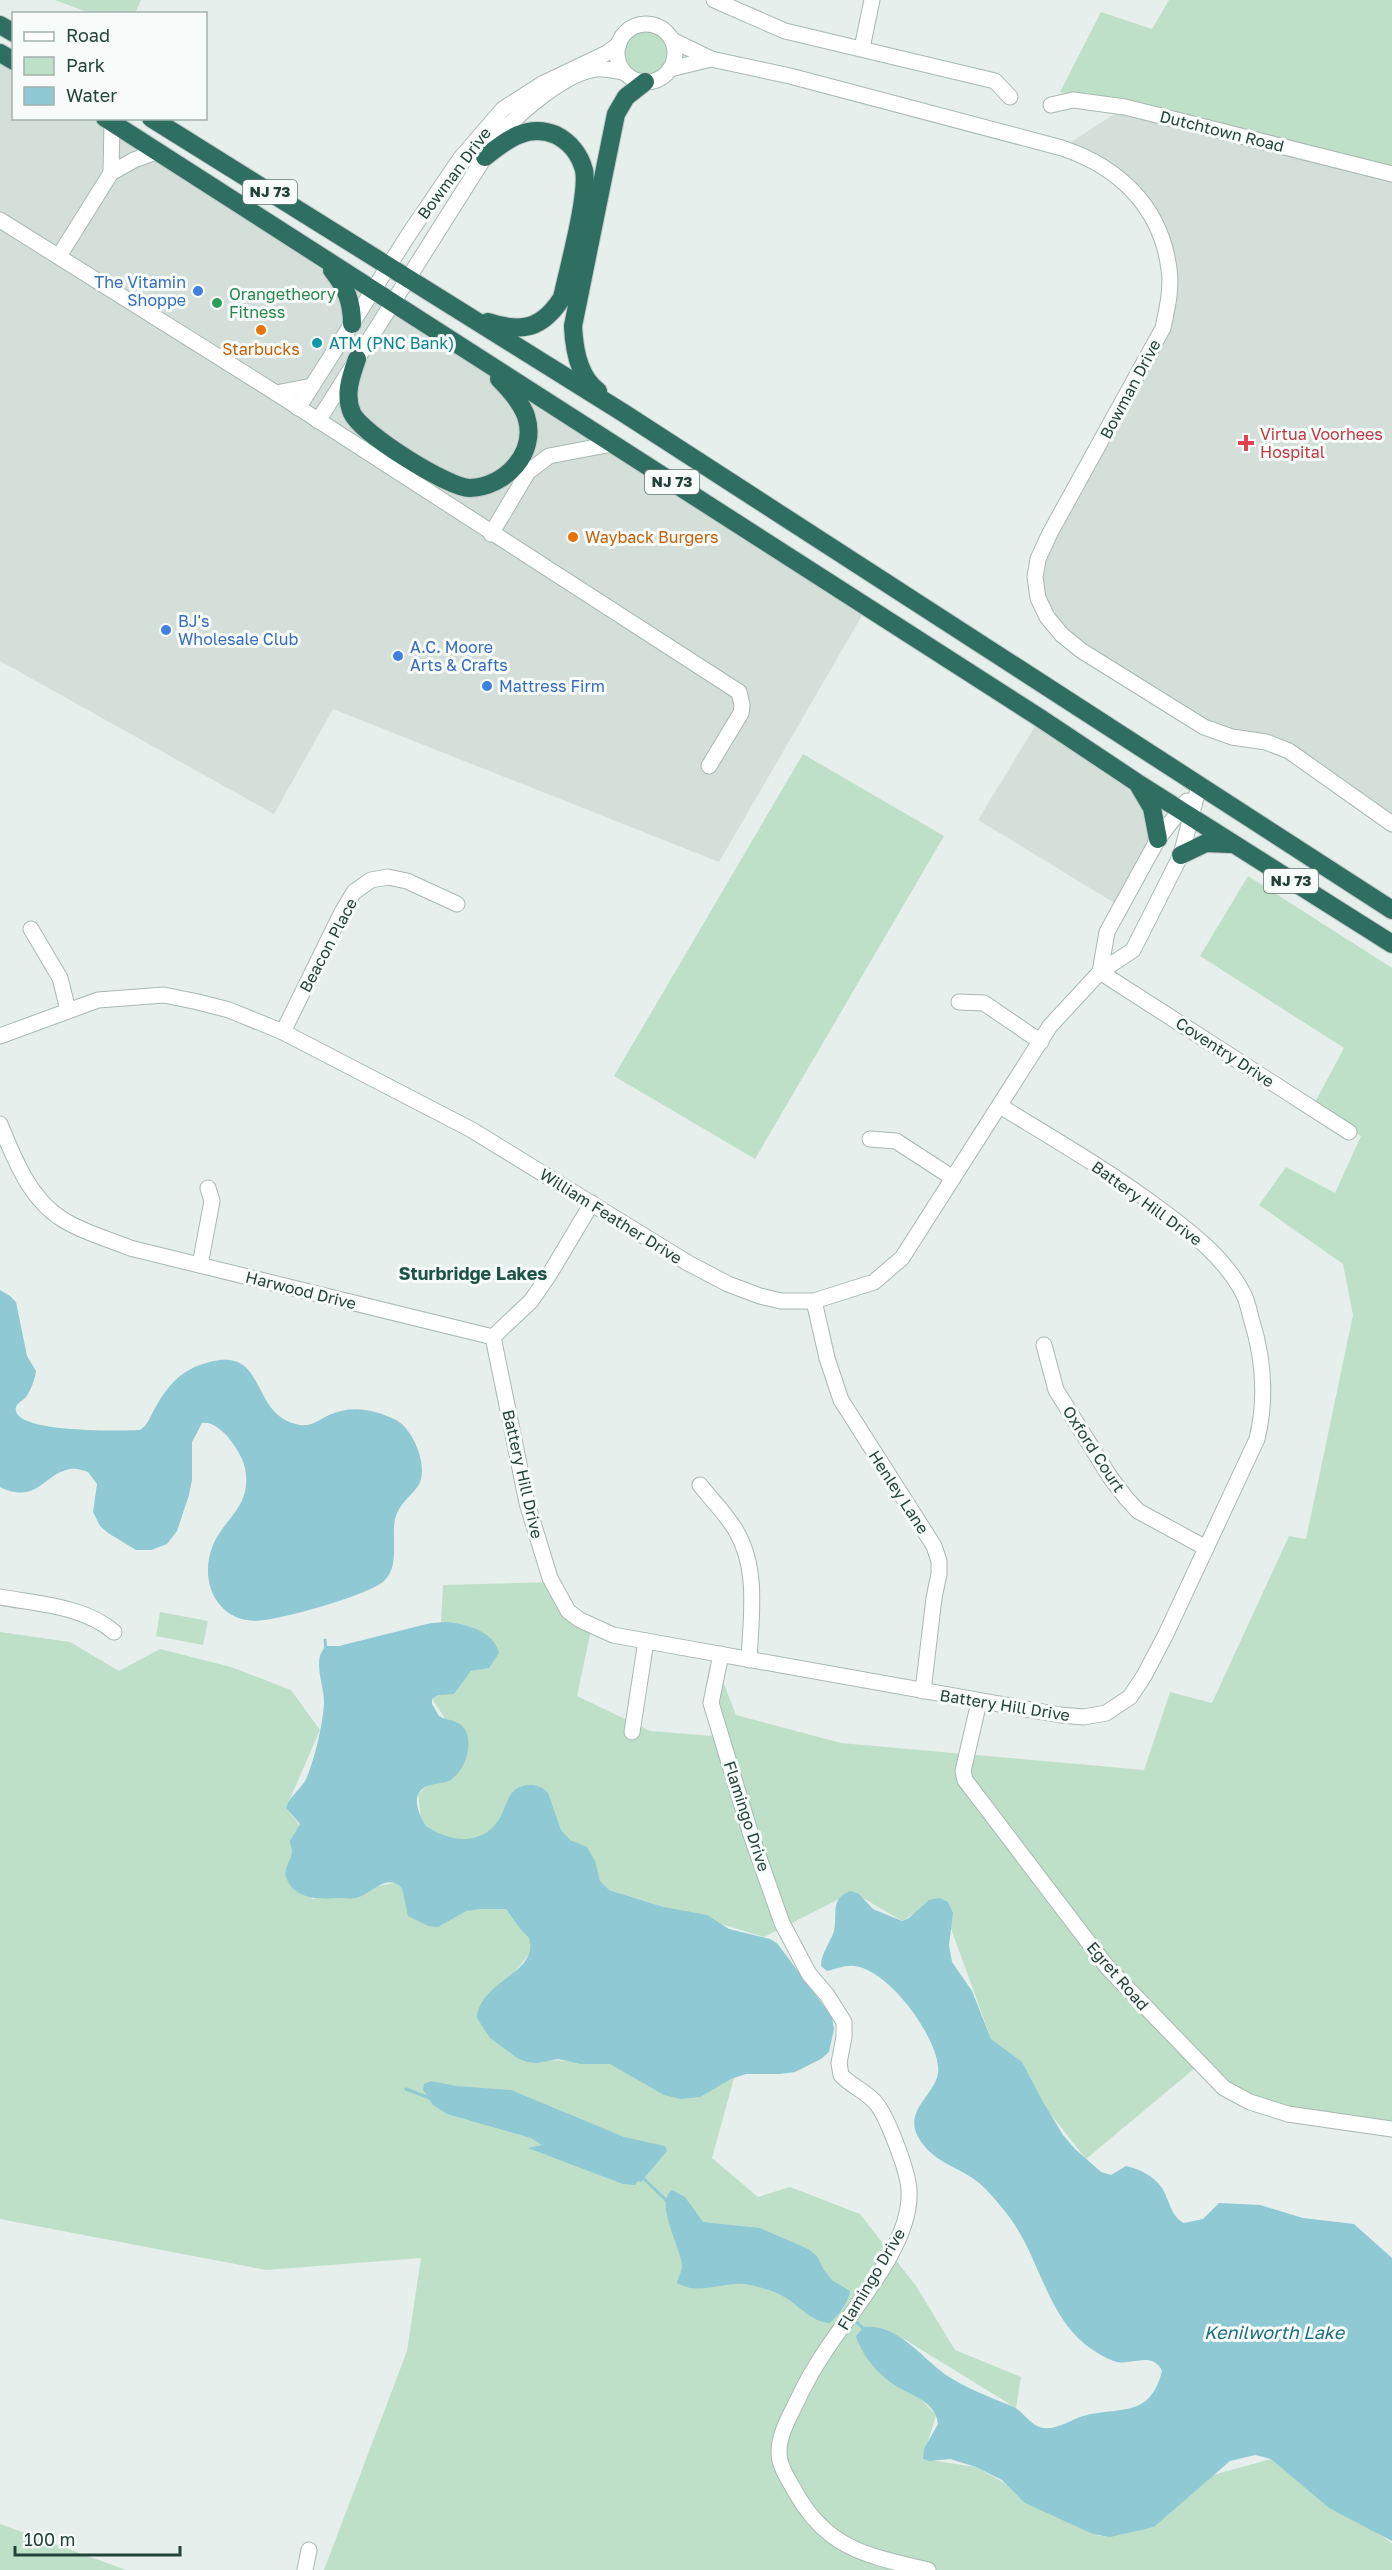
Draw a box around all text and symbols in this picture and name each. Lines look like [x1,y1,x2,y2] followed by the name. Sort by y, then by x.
[12,12,207,120] legend
[66,24,110,46] text: Road
[66,54,105,76] text: Park
[66,84,117,106] text: Water
[1158,106,1286,156] street label: Dutchtown Road
[413,123,495,223] street label: Bowman Drive
[243,180,297,204] road number: NJ 73
[94,272,186,310] place label: The Vitamin Shoppe
[191,284,205,298] marker: The Vitamin Shoppe
[229,284,336,322] place label: Orangetheory Fitness
[210,296,224,310] marker: Orangetheory Fitness
[254,323,268,337] marker: Starbucks
[329,333,454,353] place label: ATM (PNC Bank)
[310,336,324,350] marker: ATM (PNC Bank)
[1095,336,1165,442] street label: Bowman Drive
[222,339,300,359] place label: Starbucks
[1260,424,1383,462] place label: Virtua Voorhees Hospital
[1237,434,1255,452] marker: Virtua Voorhees Hospital
[645,470,699,494] road number: NJ 73
[585,527,718,547] place label: Wayback Burgers
[566,530,580,544] marker: Wayback Burgers
[178,611,298,649] place label: BJ's Wholesale Club
[159,623,173,637] marker: BJ's Wholesale Club
[410,637,508,675] place label: A.C. Moore Arts & Crafts
[391,649,405,663] marker: A.C. Moore Arts & Crafts
[499,676,605,696] place label: Mattress Firm
[480,679,494,693] marker: Mattress Firm
[1264,869,1318,893] road number: NJ 73
[295,894,361,996] street label: Beacon Place
[1172,1013,1278,1091] street label: Coventry Drive
[1088,1156,1206,1250] street label: Battery Hill Drive
[536,1164,686,1268] street label: William Feather Drive
[399,1262,547,1284] district label: Sturbridge Lakes
[244,1267,358,1313] street label: Harwood Drive
[1059,1402,1129,1496] street label: Oxford Court
[498,1408,548,1540] street label: Battery Hill Drive
[865,1446,933,1538] street label: Henley Lane
[938,1685,1072,1725] street label: Battery Hill Drive
[720,1758,774,1874] street label: Flamingo Drive
[1083,1938,1153,2014] street label: Egret Road
[833,2225,909,2333] street label: Flamingo Drive
[1204,2321,1346,2343] water label: Kenilworth Lake
[15,2519,180,2557] scale bar
[24,2528,75,2550] text: 100 m

